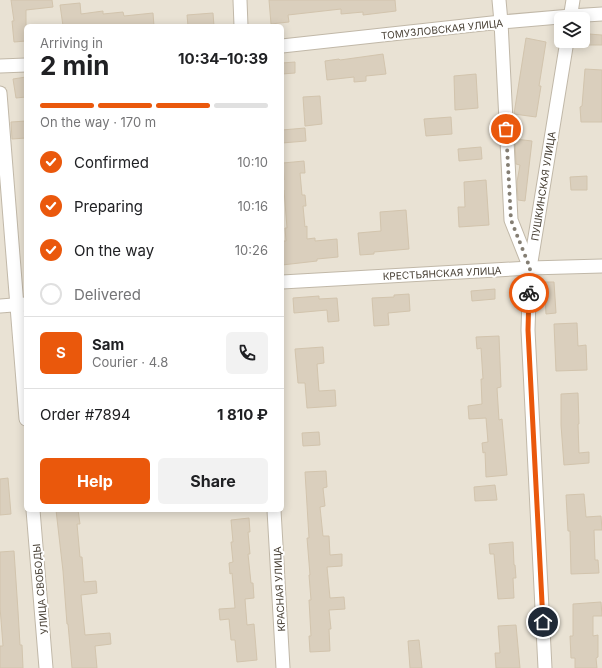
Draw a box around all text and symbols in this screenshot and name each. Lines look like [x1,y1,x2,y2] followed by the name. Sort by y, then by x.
[554,12,590,48] map controls
[554,12,590,48] button: layers
[380,17,504,41] street label: ТОМУЗЛОВСКАЯ УЛИЦА
[40,35,103,51] text: Arriving in
[178,49,268,68] text: 10:34–10:39
[40,50,110,81] text: 2 min
[489,112,523,146] pin
[40,114,156,130] text: On the way · 170 m
[495,118,517,140] icon: bag
[528,130,558,242] street label: ПУШКИНСКАЯ УЛИЦА
[40,151,62,173] icon: check
[74,153,149,172] text: Confirmed
[237,154,268,170] text: 10:10
[40,195,62,217] icon: check
[74,197,143,216] text: Preparing
[237,198,268,214] text: 10:16
[40,239,62,261] icon: check
[74,241,154,260] text: On the way
[235,242,268,258] text: 10:26
[382,264,502,282] street label: КРЕСТЬЯНСКАЯ УЛИЦА
[509,273,549,313] courier
[518,282,540,304] icon: bike
[74,285,141,304] text: Delivered
[226,332,268,374] button: phone
[92,335,124,354] text: Sam
[56,343,66,362] text: S
[92,354,168,370] text: Courier · 4.8
[40,405,131,424] text: Order #7894
[217,405,268,424] text: 1 810 ₽
[40,458,150,504] button: Help
[158,458,268,504] button: Share
[30,543,50,635] street label: УЛИЦА СВОБОДЫ
[271,546,287,632] street label: КРАСНАЯ УЛИЦА
[526,605,560,639] pin
[532,611,554,633] icon: home

